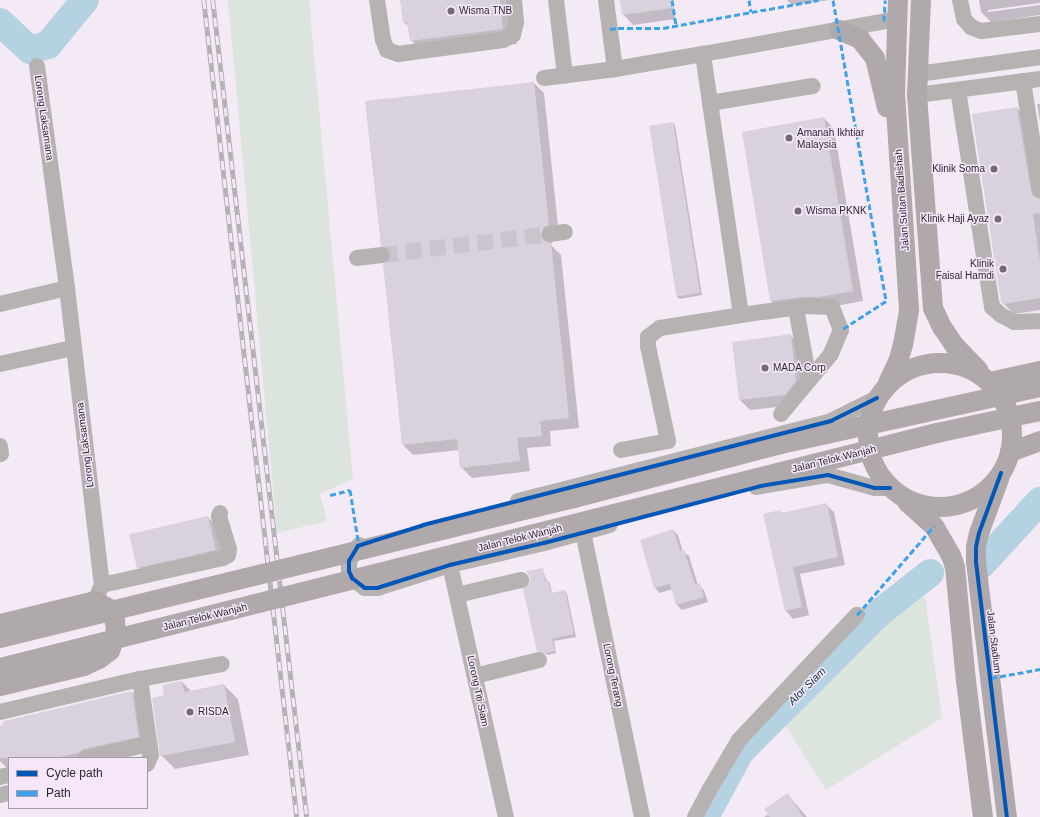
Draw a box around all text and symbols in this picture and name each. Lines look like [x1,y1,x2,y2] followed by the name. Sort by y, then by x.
[459,5,512,17] place label: Wisma TNB
[446,6,456,16] marker: Wisma TNB
[32,75,56,161] street label: Lorong Laksamana
[797,126,864,150] place label: Amanah Ikhtiar Malaysia
[784,133,794,143] marker: Amanah Ikhtiar Malaysia
[892,149,912,251] street label: Jalan Sultan Badlishah
[932,163,985,175] place label: Klinik Soma
[988,163,1000,175] marker: Klinik Soma
[806,205,867,217] place label: Wisma PKNK
[793,206,803,216] marker: Wisma PKNK
[920,213,989,225] place label: Klinik Haji Ayaz
[992,213,1004,225] marker: Klinik Haji Ayaz
[936,257,994,280] place label: Klinik Faisal Hamdi
[997,263,1009,275] marker: Klinik Faisal Hamdi
[773,362,826,374] place label: MADA Corp
[760,363,770,373] marker: MADA Corp
[74,402,96,488] street label: Lorong Laksamana
[791,443,877,475] street label: Jalan Telok Wanjah
[477,522,563,554] street label: Jalan Telok Wanjah
[162,601,248,633] street label: Jalan Telok Wanjah
[984,610,1004,674] street label: Jalan Stadium
[600,642,626,708] street label: Lorong Terang
[465,654,491,728] street label: Lorong Titi Siam
[785,664,829,708] water label: Alor Siam
[198,706,229,718] place label: RISDA
[185,707,195,717] marker: RISDA
[8,757,148,809] legend
[46,766,103,780] text: Cycle path
[46,786,71,800] text: Path

